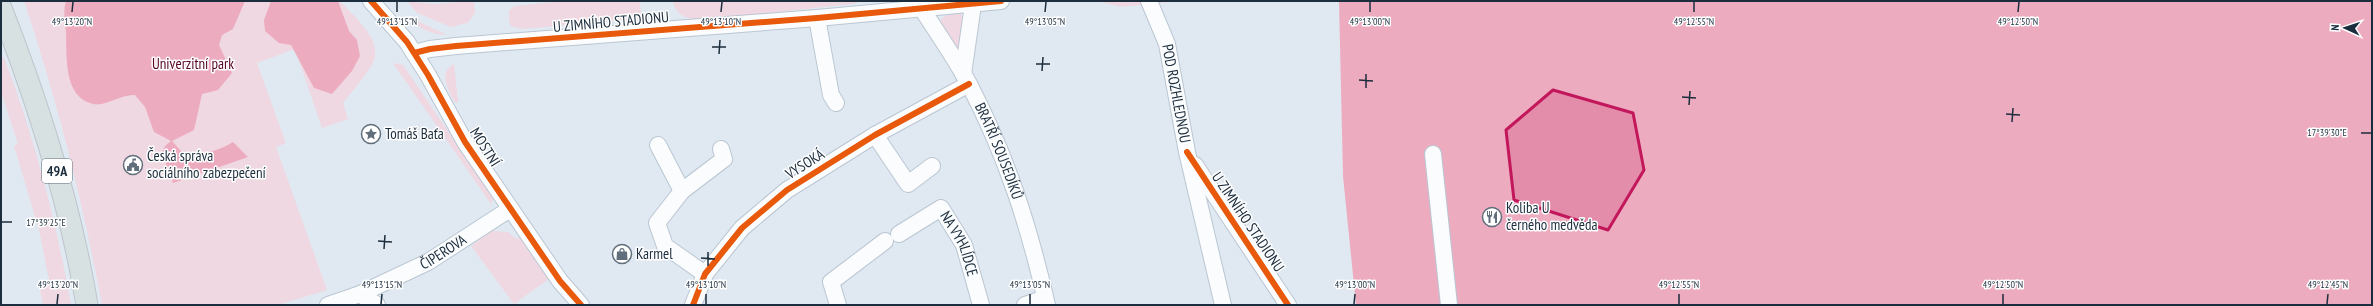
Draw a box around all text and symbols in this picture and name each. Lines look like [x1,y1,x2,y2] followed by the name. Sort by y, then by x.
[552,7,670,36] street label: U ZIMNÍHO STADIONU
[2325,8,2365,48] north arrow
[52,15,92,28] text: 49°13'20"N
[377,15,417,28] text: 49°13'15"N
[701,15,741,28] text: 49°13'10"N
[1025,15,1065,28] text: 49°13'05"N
[1350,15,1390,28] text: 49°13'00"N
[1674,15,1714,28] text: 49°12'55"N
[1998,15,2038,28] text: 49°12'50"N
[2328,24,2342,31] text: N
[1158,43,1195,144] street label: POD ROZHLEDNOU
[152,54,234,73] park label: Univerzitní park
[971,99,1027,202] street label: BRATŘÍ SOUSEDÍKŮ
[360,123,382,145] place icon: Tomáš Baťa
[385,124,444,143] place label: Tomáš Baťa
[466,124,505,170] street label: MOSTNÍ
[2307,126,2347,139] text: 17°39'30"E
[781,144,829,183] street label: VYSOKÁ
[147,146,267,182] place label: Česká správa sociálního zabezpečení
[122,154,144,176] public building icon: Česká správa sociálního zabezpečení
[42,159,72,183] road number: 49A
[1208,168,1289,275] street label: U ZIMNÍHO STADIONU
[1506,198,1597,234] place label: Koliba U černého medvěda
[1481,206,1503,228] restaurant icon: Koliba U černého medvěda
[936,207,982,278] street label: NA VYHLÍDCE
[26,216,66,229] text: 17°39'25"E
[417,229,470,273] street label: ČIPEROVA
[611,243,633,265] shop icon: Karmel
[636,244,673,263] place label: Karmel
[38,278,78,291] text: 49°13'20"N
[362,278,402,291] text: 49°13'15"N
[686,278,726,291] text: 49°13'10"N
[1010,278,1050,291] text: 49°13'05"N
[1335,278,1375,291] text: 49°13'00"N
[1659,278,1699,291] text: 49°12'55"N
[1983,278,2023,291] text: 49°12'50"N
[2308,278,2348,291] text: 49°12'45"N

